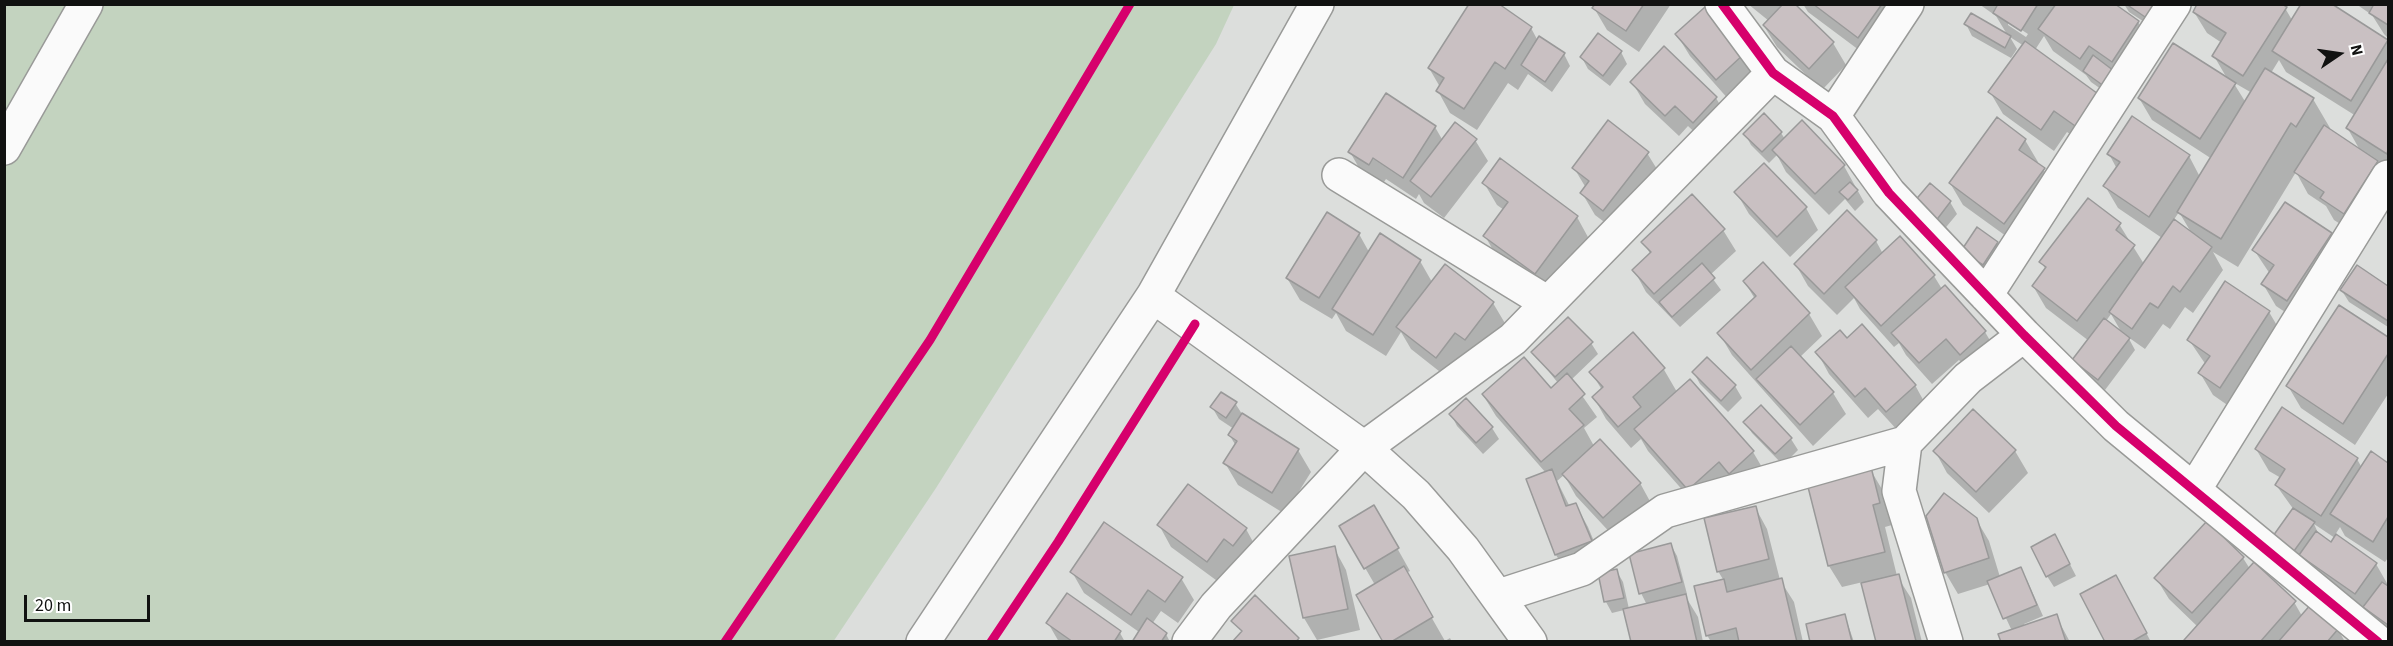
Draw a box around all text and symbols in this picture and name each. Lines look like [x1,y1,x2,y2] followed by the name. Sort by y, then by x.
[2309,24,2369,84] north arrow
[2345,42,2368,58] text: N
[27,583,153,621] scale bar
[35,593,71,618] text: 20 m

